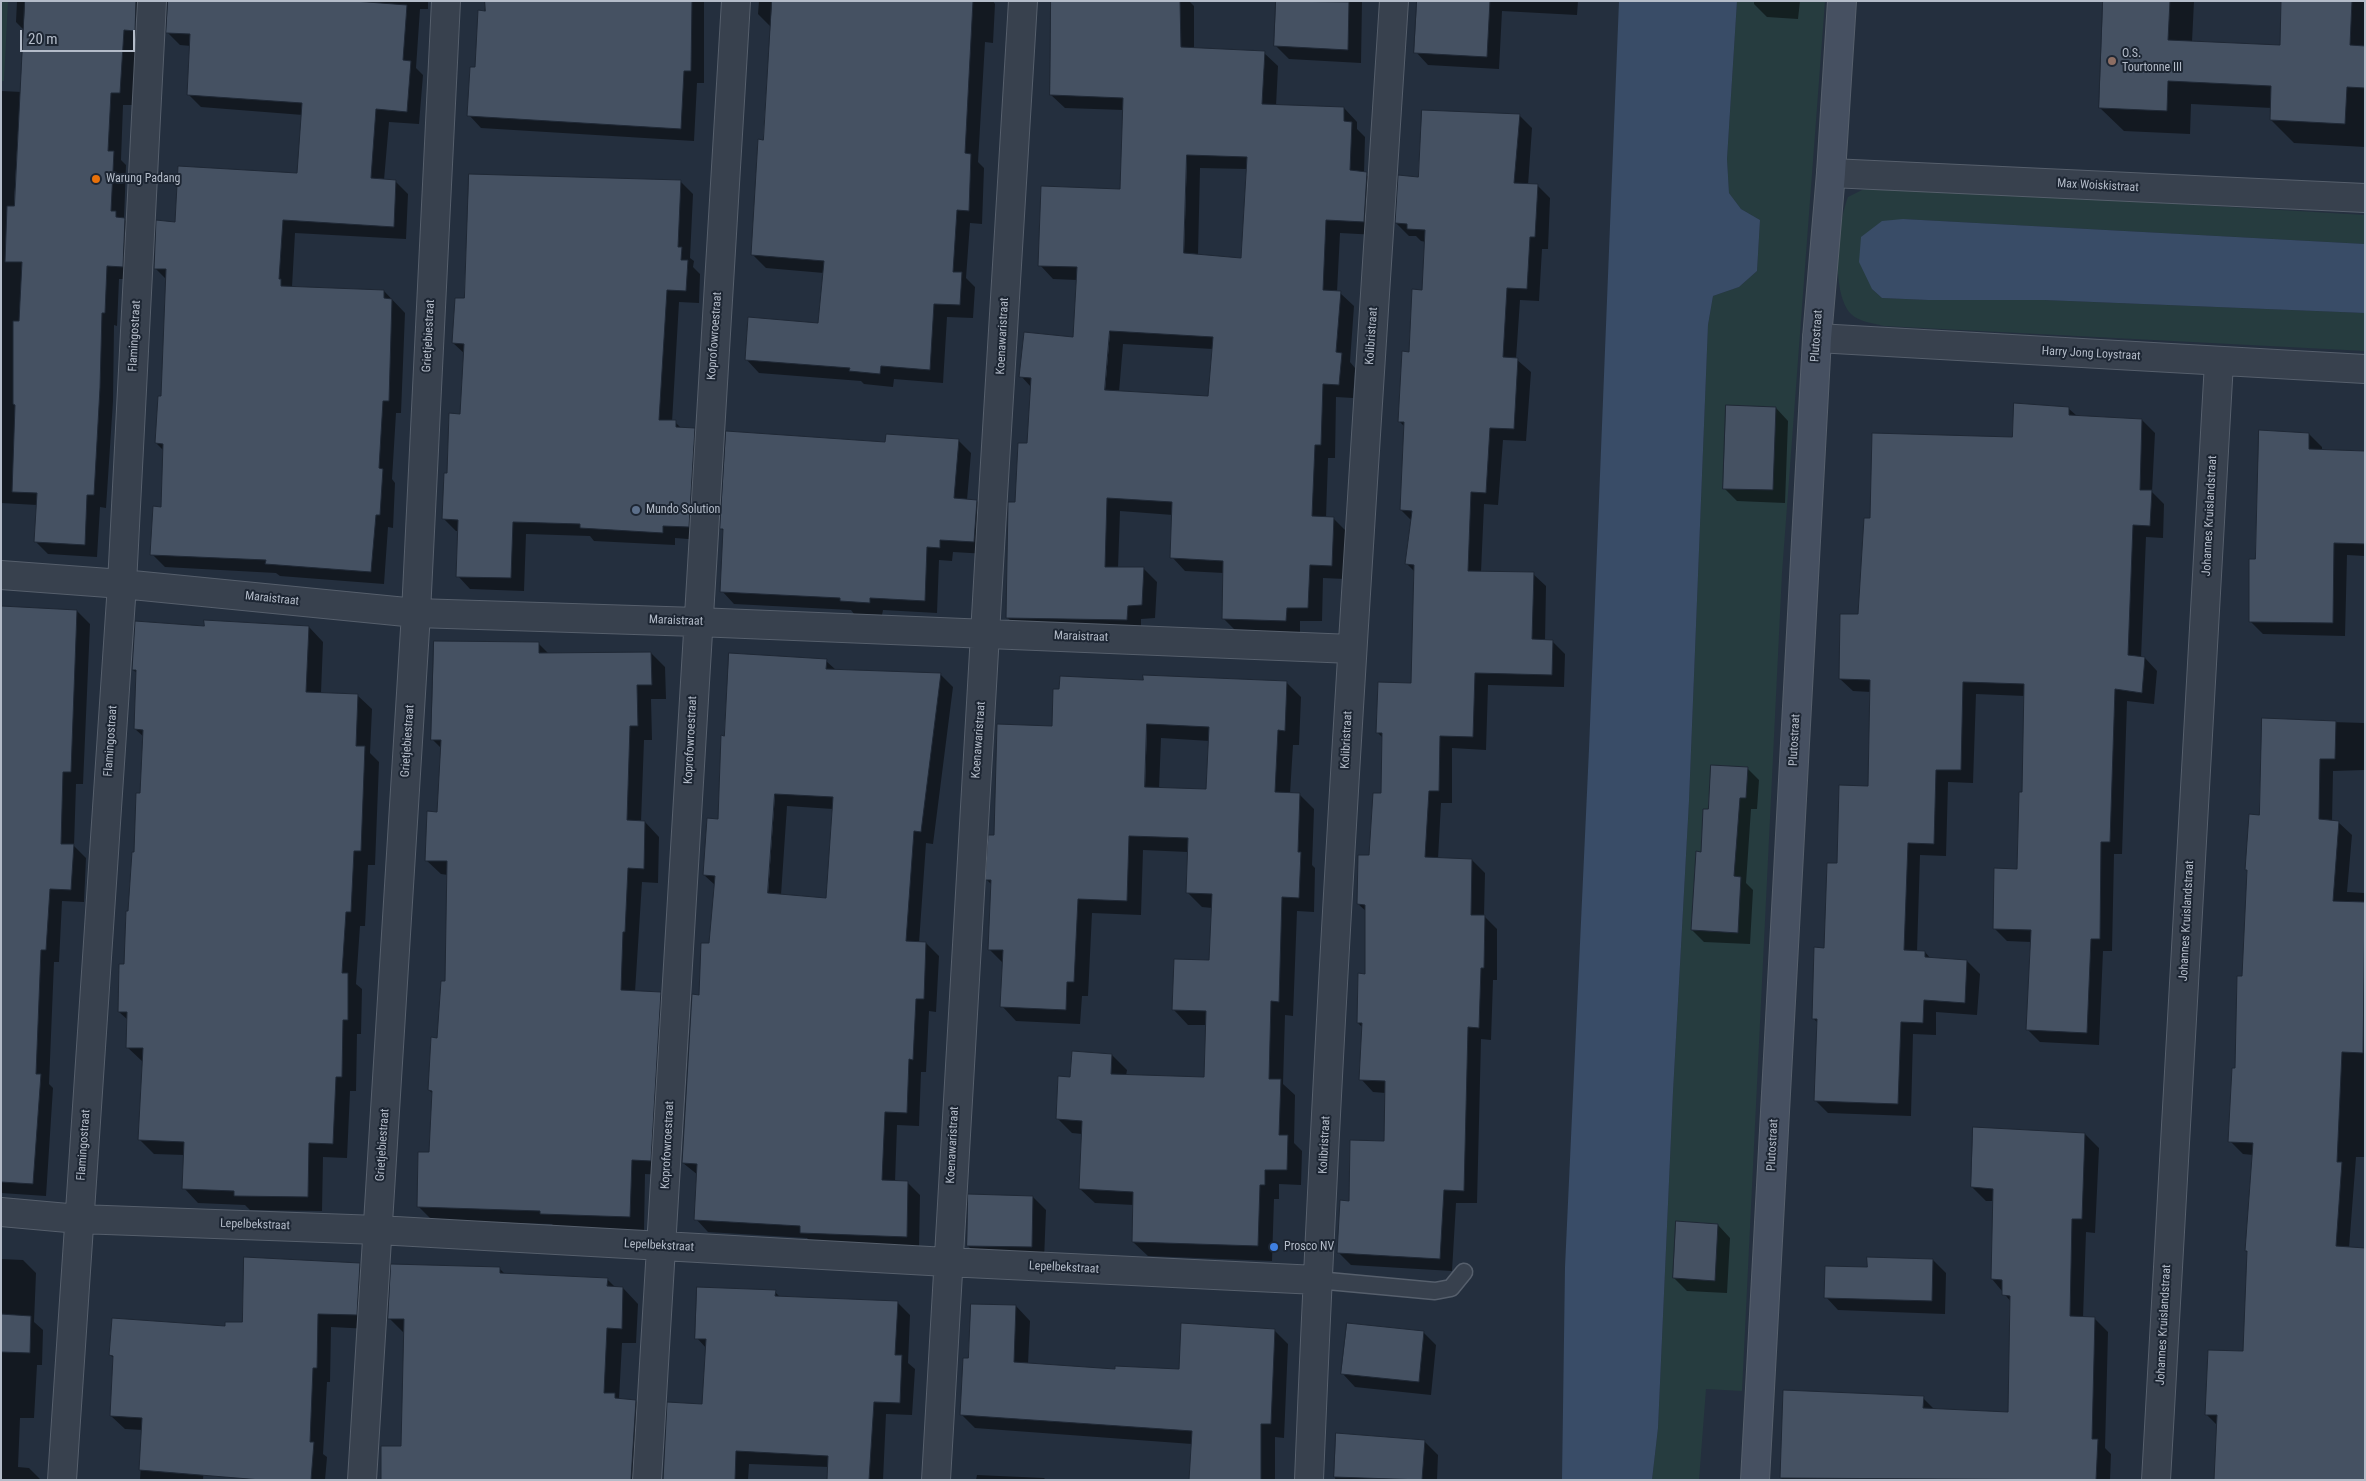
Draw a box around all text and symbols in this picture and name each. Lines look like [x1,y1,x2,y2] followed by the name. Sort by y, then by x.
[22,20,138,52] scale bar
[28,30,58,48] text: 20 m
[2122,47,2182,75] place label: O.S. Tourtonne III
[2106,55,2118,67] marker: O.S. Tourtonne III
[106,172,180,186] place label: Warung Padang
[90,173,102,185] marker: Warung Padang
[2057,177,2139,195] street label: Max Woiskistraat
[705,292,725,380] street label: Koprofowroestraat
[994,297,1012,375] street label: Koenawaristraat
[420,299,438,373] street label: Grietjebiestraat
[126,300,144,372] street label: Flamingostraat
[1363,307,1381,365] street label: Kolibristraat
[1808,309,1826,363] street label: Plutostraat
[2041,344,2141,364] street label: Harry Jong Loystraat
[2200,455,2220,577] street label: Johannes Kruislandstraat
[646,503,720,517] place label: Mundo Solution
[630,504,642,516] marker: Mundo Solution
[244,589,300,609] street label: Maraistraat
[649,613,703,629] street label: Maraistraat
[1054,629,1108,645] street label: Maraistraat
[682,696,700,784] street label: Koprofowroestraat
[969,701,989,779] street label: Koenawaristraat
[398,704,418,778] street label: Grietjebiestraat
[101,705,121,777] street label: Flamingostraat
[1338,711,1356,769] street label: Kolibristraat
[1786,714,1804,766] street label: Plutostraat
[2177,860,2197,982] street label: Johannes Kruislandstraat
[659,1101,677,1189] street label: Koprofowroestraat
[944,1106,962,1184] street label: Koenawaristraat
[373,1108,393,1182] street label: Grietjebiestraat
[74,1109,94,1181] street label: Flamingostraat
[1316,1116,1334,1174] street label: Kolibristraat
[1764,1119,1782,1171] street label: Plutostraat
[220,1217,290,1233] street label: Lepelbekstraat
[624,1237,694,1255] street label: Lepelbekstraat
[1284,1240,1334,1254] place label: Prosco NV
[1268,1241,1280,1253] marker: Prosco NV
[1029,1259,1099,1277] street label: Lepelbekstraat
[2154,1264,2174,1386] street label: Johannes Kruislandstraat

